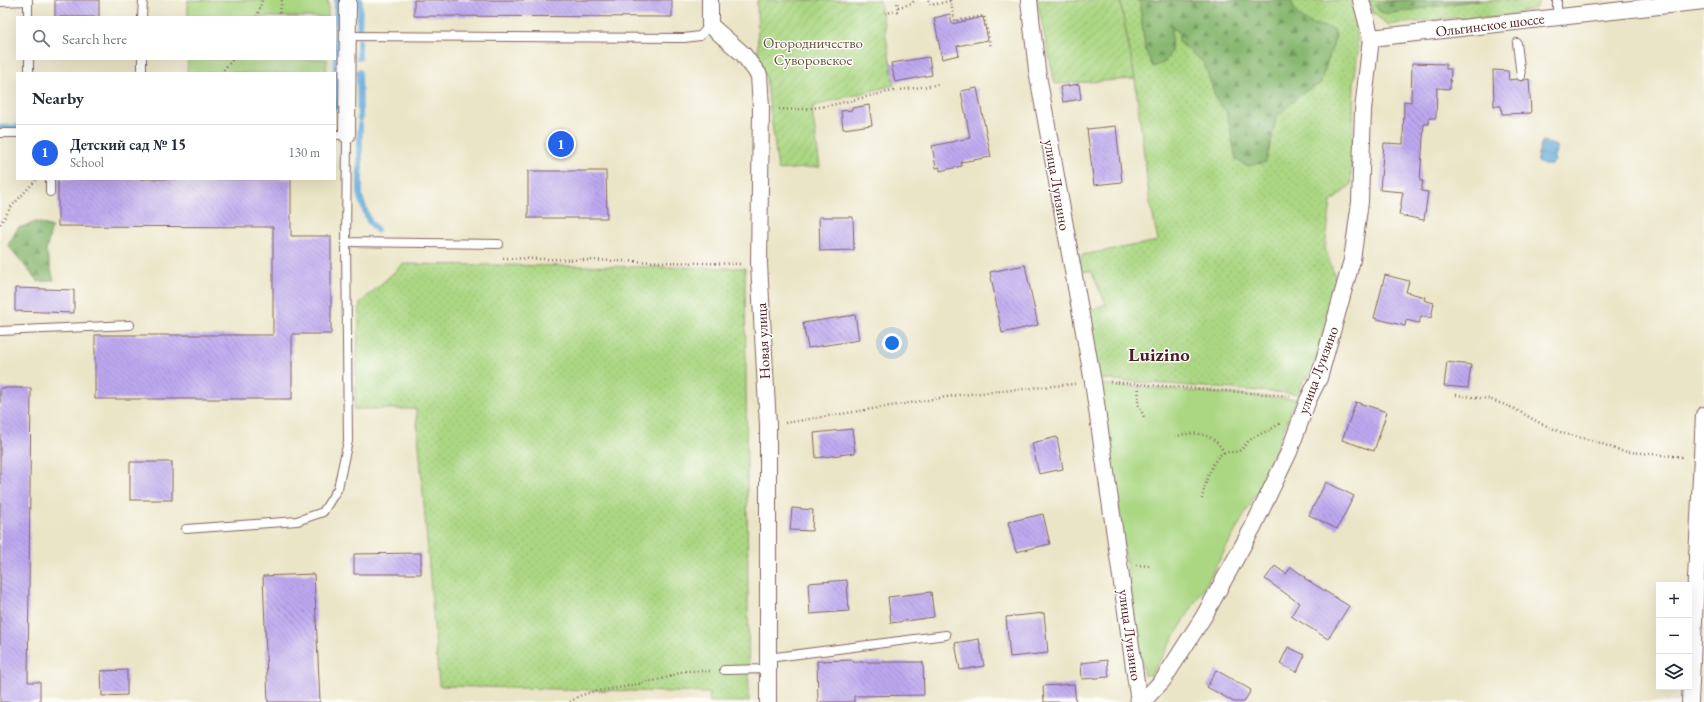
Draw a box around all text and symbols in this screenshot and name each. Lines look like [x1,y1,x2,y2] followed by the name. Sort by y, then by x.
[1434,8,1546,41] street label: Ольгинское шоссе
[16,16,336,60] search box
[30,27,52,49] icon: search
[62,29,127,48] text: Search here
[763,33,863,69] park label: Огородничество Суворовское
[32,87,84,109] text: Nearby
[548,129,574,159] pin: 1
[70,135,186,154] text: Детский сад № 15
[1040,138,1075,232] street label: улица Луизино
[42,144,48,161] text: 1
[289,144,320,161] text: 130 m
[70,154,104,171] text: School
[751,302,774,380] street label: Новая улица
[1293,323,1342,416] street label: улица Луизино
[882,333,902,353] your location
[1128,342,1190,367] district label: Luizino
[1656,582,1692,690] map controls
[1656,582,1692,618] button: +
[1115,588,1146,682] street label: улица Луизино
[1656,618,1692,654] button: −
[1656,654,1692,690] button: layers

